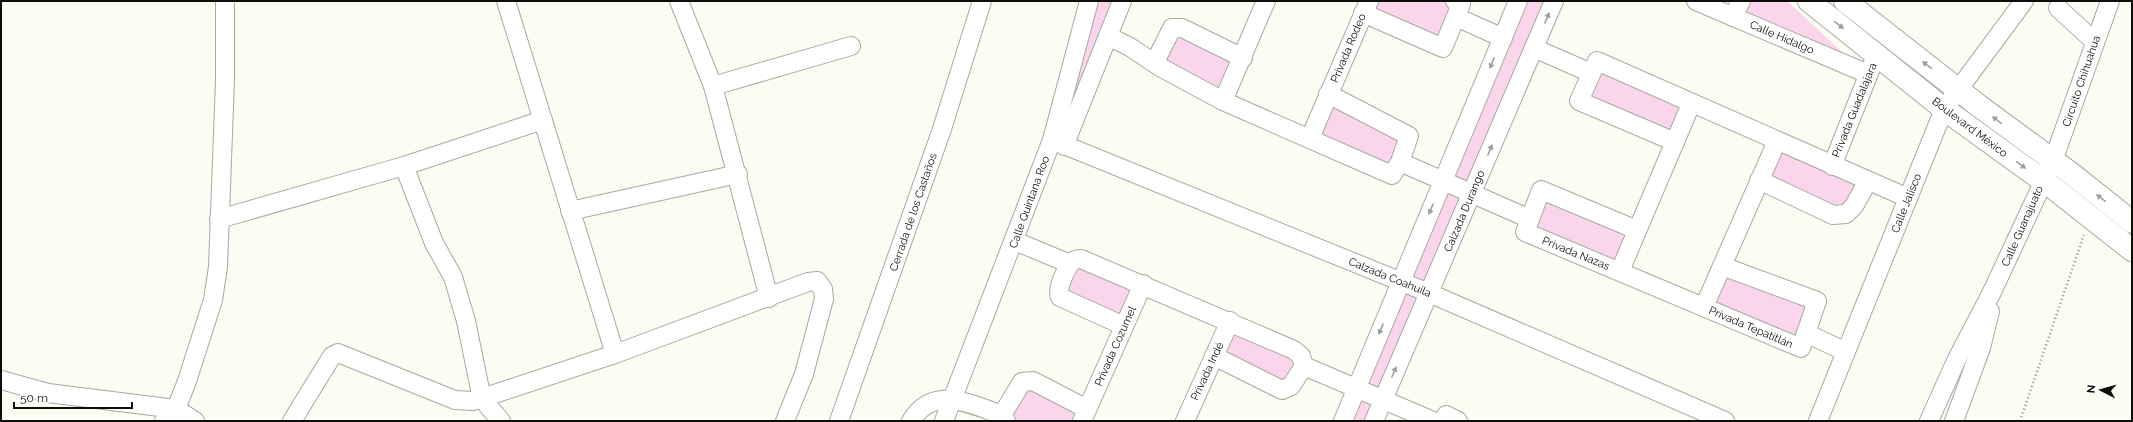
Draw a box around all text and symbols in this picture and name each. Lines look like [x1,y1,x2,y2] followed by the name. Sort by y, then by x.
[1328,11,1369,85] street label: Privada Rodeo
[1544,12,1550,23] one-way arrow
[1748,18,1816,57] street label: Calle Hidalgo
[1834,21,1845,29] one-way arrow
[2060,34,2103,129] street label: Circuito Chihuahua
[1489,57,1495,69] one-way arrow
[1830,61,1879,159] street label: Privada Guadalajara
[1922,61,1933,70] one-way arrow
[1929,95,2010,160] street label: Boulevard México
[1992,116,2003,124] one-way arrow
[1487,144,1493,156] one-way arrow
[887,151,940,273] street label: Cerrada de los Castaños
[1007,154,1052,250] street label: Calle Quintana Roo
[2015,160,2026,169] one-way arrow
[1441,168,1488,254] street label: Calzada Durango
[1889,171,1924,235] street label: Calle Jalisco
[1999,184,2046,268] street label: Calle Guanajuato
[2096,194,2107,202] one-way arrow
[1428,203,1434,215] one-way arrow
[1540,234,1611,273] street label: Privada Nazas
[1347,255,1433,300] street label: Calzada Coahuila
[1092,304,1139,388] street label: Privada Cozumel
[1707,304,1795,351] street label: Privada Tepatitlán
[1378,323,1384,335] one-way arrow
[1188,339,1227,402] street label: Privada Indé
[1392,366,1398,378] one-way arrow
[2081,370,2121,410] north arrow
[14,384,132,410] scale bar
[2085,384,2098,394] text: N
[20,391,48,405] text: 50 m

